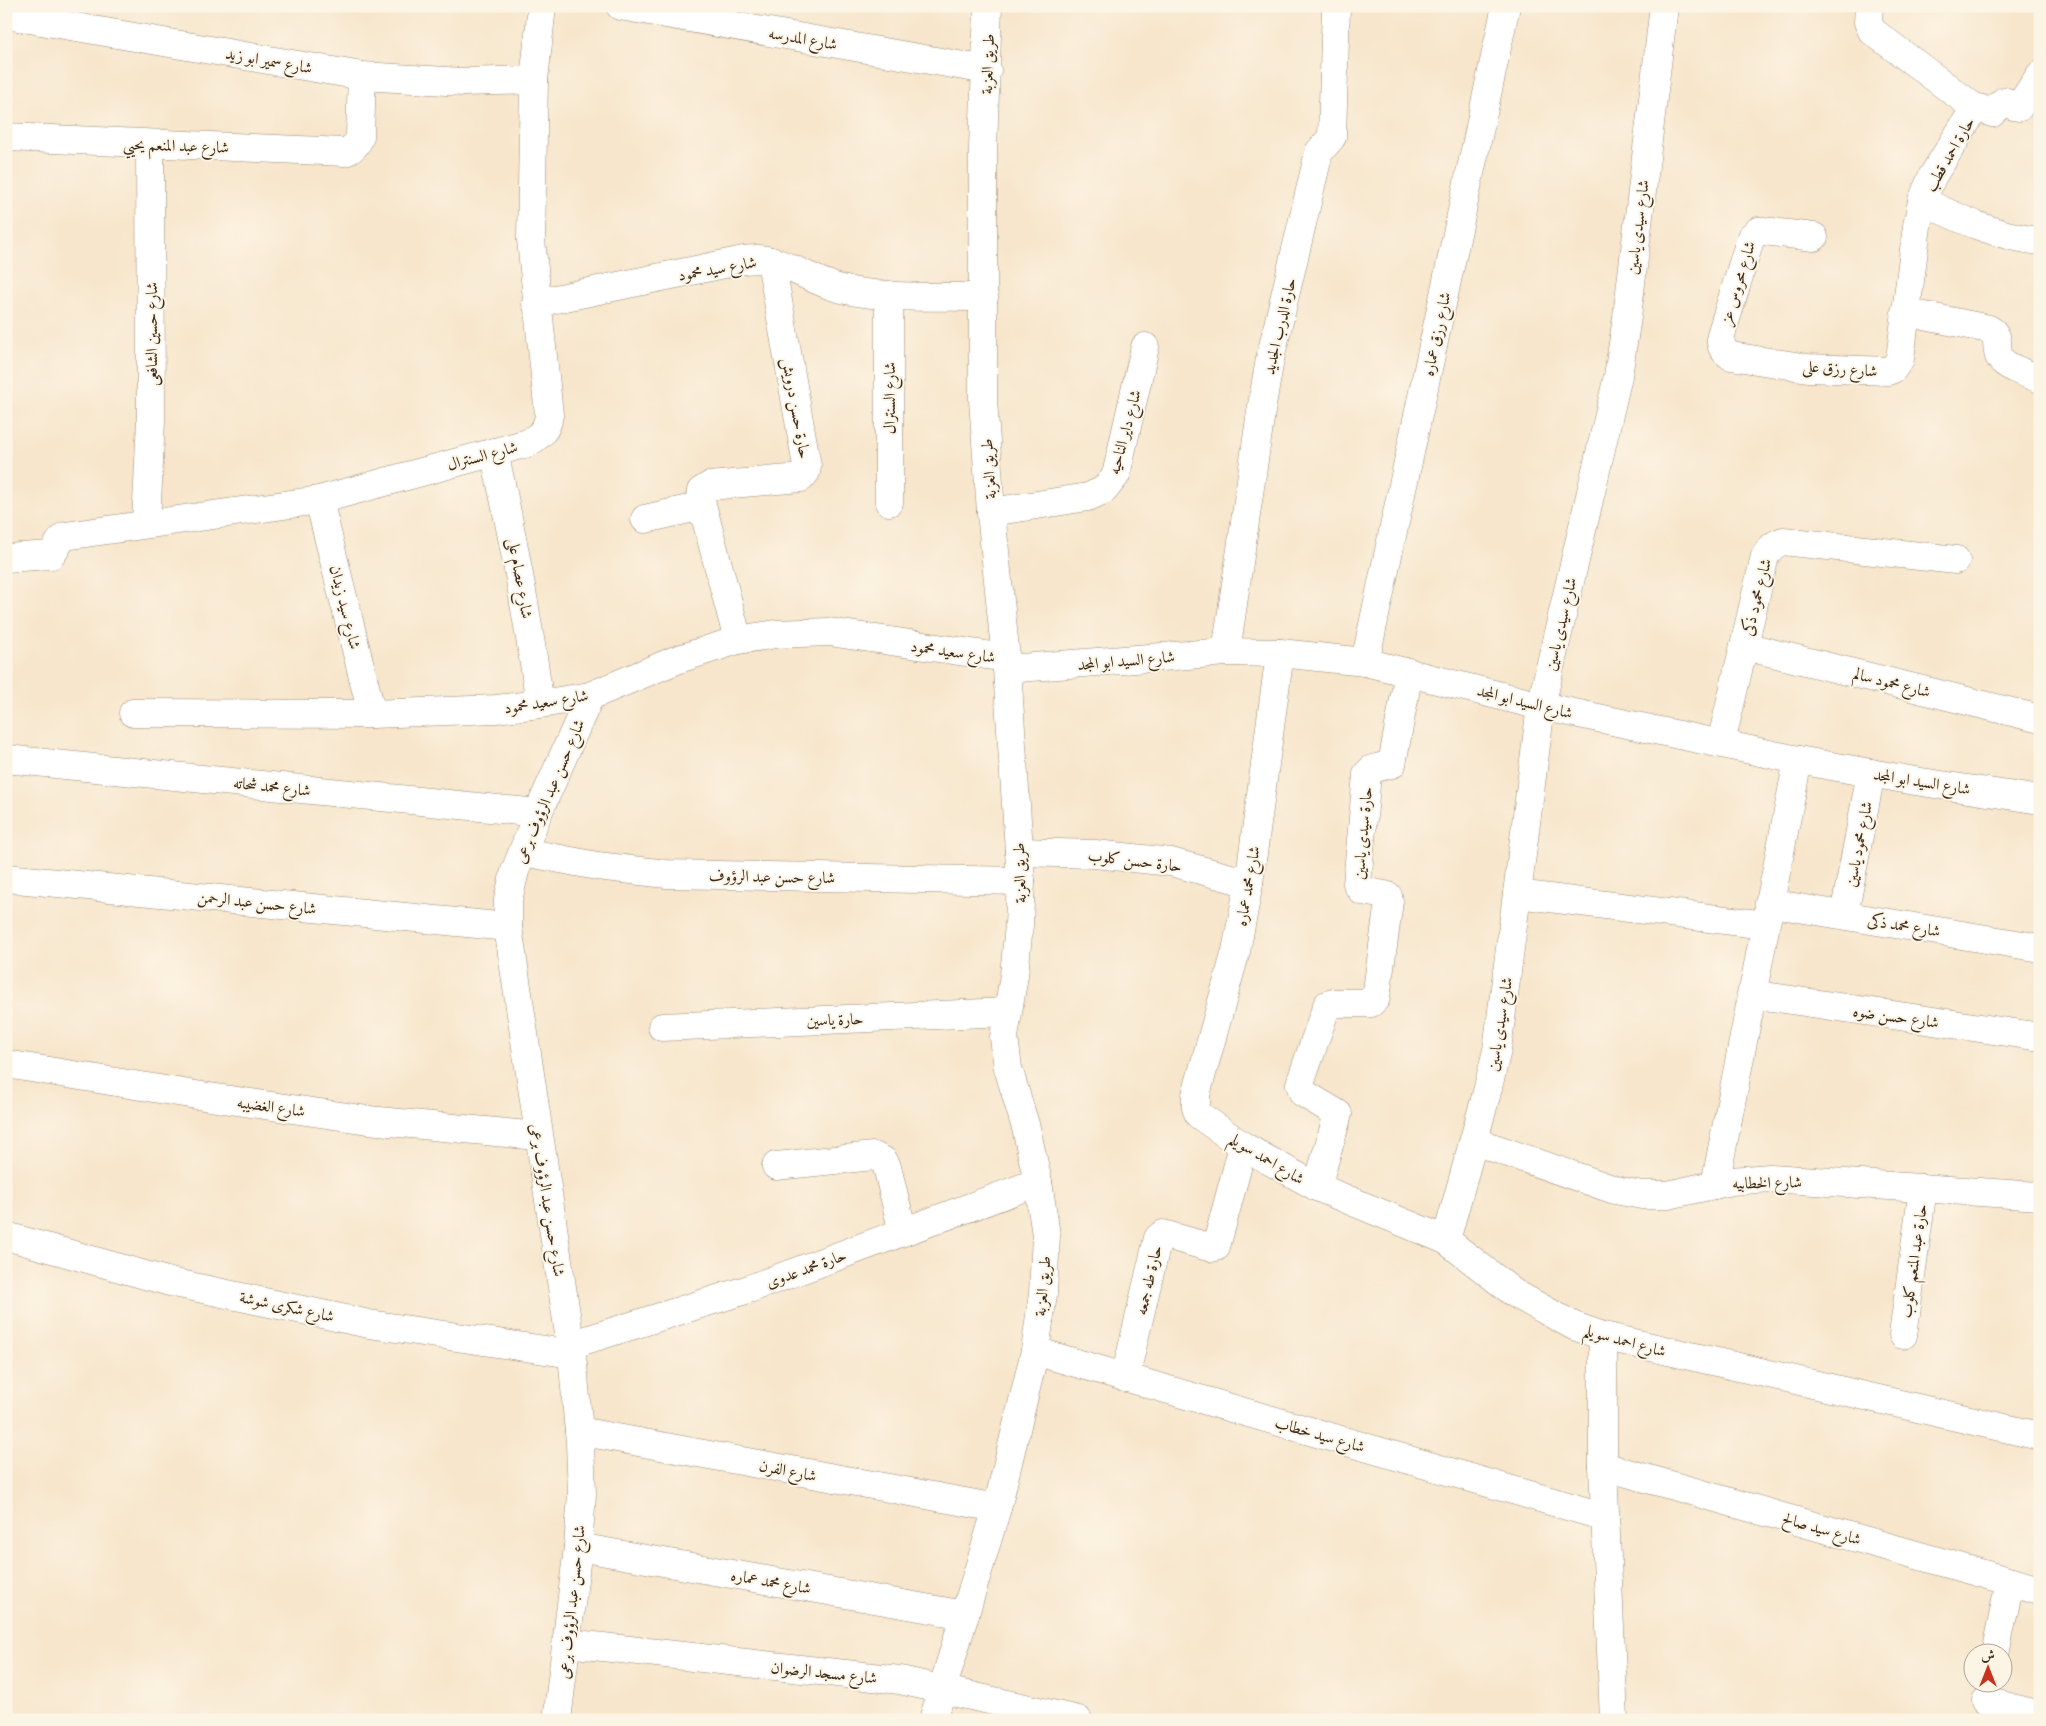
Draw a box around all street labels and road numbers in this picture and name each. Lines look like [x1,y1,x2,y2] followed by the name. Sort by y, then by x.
[766,23,839,58] street label: شارع المدرسه
[977,33,999,95] street label: طريق العزبة
[223,43,314,81] street label: شارع سمير ابو زيد
[1921,114,1979,195] street label: حارة احمد قطب
[122,134,229,163] street label: شارع عبد المنعم يحيي
[1622,179,1657,276] street label: شارع سيدى ياسين
[1716,239,1763,329] street label: شارع محروس عز
[676,252,759,289] street label: شارع سيد محمود
[1259,276,1301,377] street label: حارة الدرب الجديد
[142,282,165,386] street label: شارع حسين الشافعى
[1418,290,1459,379] street label: شارع رزق عماره
[776,356,815,460] street label: حارة حسن درويش
[1802,356,1878,385] street label: شارع رزق على
[880,362,903,434] street label: شارع السنترال
[1104,388,1149,478] street label: شارع داير الناحيه
[445,437,521,478] street label: شارع السنترال
[977,438,1001,500] street label: طريق العزبة
[499,536,537,621] street label: شارع عصام على
[1737,556,1779,639] street label: شارع محمود ذكى
[322,563,365,652] street label: شارع سيد زيدان
[1541,576,1584,674] street label: شارع سيدى ياسين
[909,636,996,671] street label: شارع سعيد محمود
[1076,647,1176,678] street label: شارع السيد ابو المجد
[1850,664,1932,706] street label: شارع محمود سالم
[1474,680,1575,726] street label: شارع السيد ابو المجد
[502,685,590,721] street label: شارع سعيد محمود
[511,716,592,868] street label: شارع حسن عبد الرؤوف برعى
[1871,764,1972,802] street label: شارع السيد ابو المجد
[232,773,312,804] street label: شارع محمد شحاته
[1349,786,1377,880] street label: حارة سيدى ياسين
[1841,800,1880,889] street label: شارع محمود ياسين
[1009,842,1031,904] street label: طريق العزبة
[1087,845,1183,878] street label: حارة حسن كلوب
[1231,845,1268,928] street label: شارع محمد عماره
[709,866,835,891] street label: شارع حسن عبد الرؤوف
[196,887,317,922] street label: شارع حسن عبد الرحمن
[1866,909,1942,945] street label: شارع محمد ذكى
[1483,976,1520,1073] street label: شارع سيدى ياسين
[1851,1001,1940,1036] street label: شارع حسن ضوه
[806,1009,864,1031] street label: حارة ياسين
[235,1092,306,1125] street label: شارع الغضيبه
[522,1122,569,1279] street label: شارع حسن عبد الرؤوف برعى
[1222,1129,1308,1194] street label: شارع احمد سويلم
[1732,1172,1802,1197] street label: شارع الخطابيه
[1896,1203,1937,1320] street label: حارة عبد المنعم كلوب
[1131,1243,1167,1317] street label: حارة طه جمعه
[763,1245,849,1293] street label: حارة محمد عدوى
[1030,1255,1056,1317] street label: طريق العزبة
[237,1287,336,1330] street label: شارع شكرى شوشة
[1580,1320,1668,1367] street label: شارع احمد سويلم
[1272,1413,1367,1460] street label: شارع سيد خطاب
[757,1456,818,1489] street label: شارع الفرن
[1779,1508,1863,1553] street label: شارع سيد صالح
[554,1524,593,1680] street label: شارع حسن عبد الرؤوف برعى
[729,1565,812,1602] street label: شارع محمد عماره
[769,1657,878,1692] street label: شارع مسجد الرضوان

